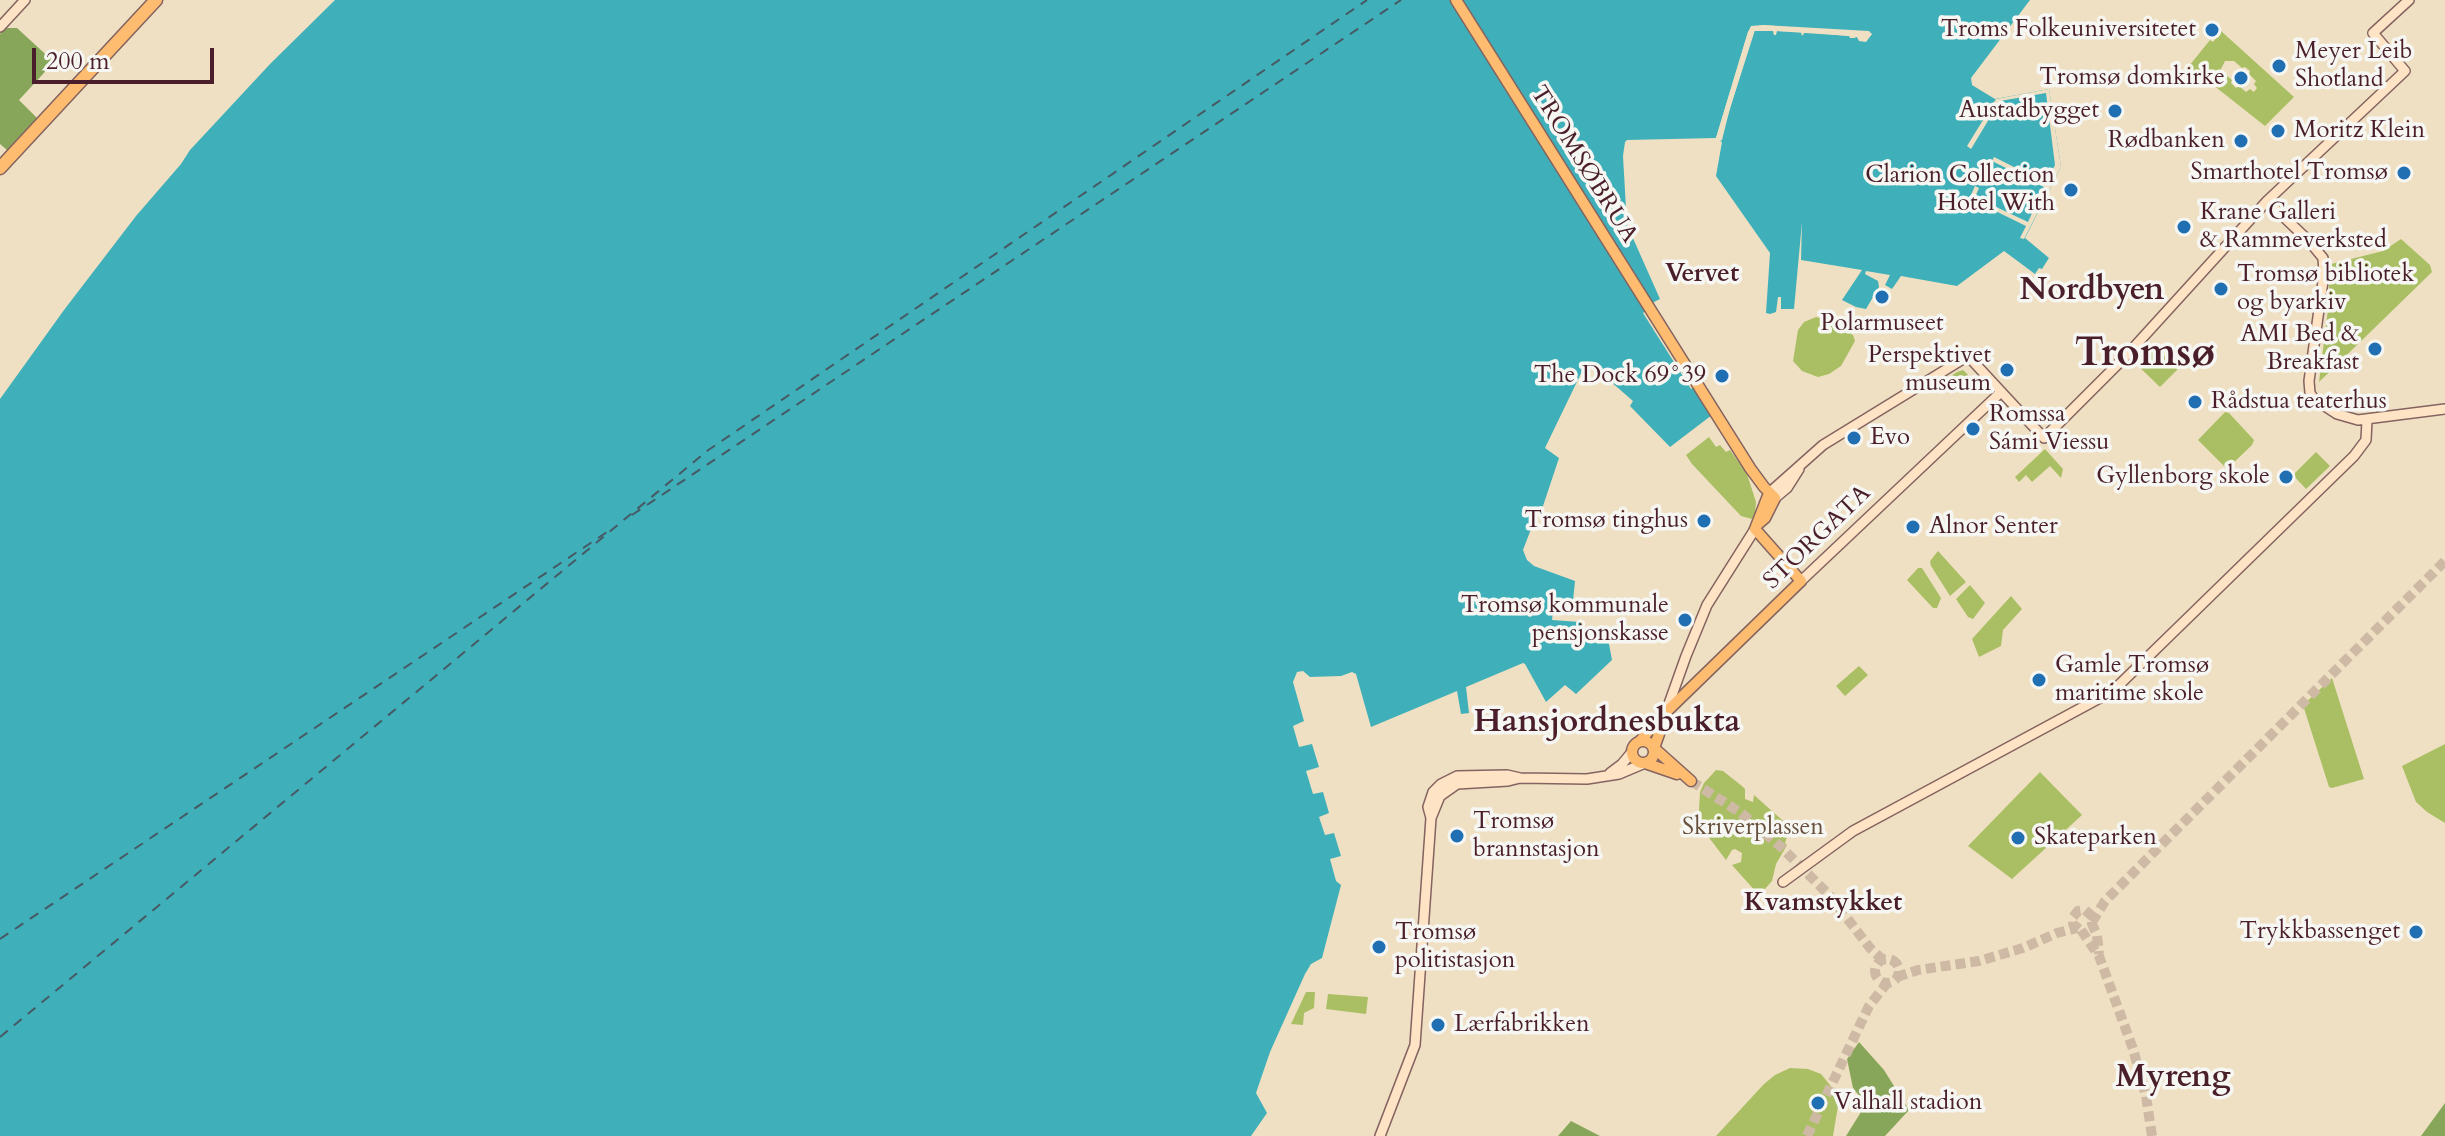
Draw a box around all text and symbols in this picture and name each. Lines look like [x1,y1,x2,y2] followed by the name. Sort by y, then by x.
[1941,16,2196,44] place label: Troms Folkeuniversitetet
[2203,21,2221,39] marker: Troms Folkeuniversitetet
[36,32,218,82] scale bar
[2295,38,2412,94] place label: Meyer Leib Shotland
[46,45,110,78] text: 200 m
[2270,57,2288,75] marker: Meyer Leib Shotland
[2039,64,2225,92] place label: Tromsø domkirke
[2232,69,2250,87] marker: Tromsø domkirke
[1523,81,1643,249] street label: TROMSØBRUA
[1959,97,2099,125] place label: Austadbygget
[2106,102,2124,120] marker: Austadbygget
[2294,117,2425,145] place label: Moritz Klein
[2269,122,2287,140] marker: Moritz Klein
[2108,127,2225,155] place label: Rødbanken
[2232,132,2250,150] marker: Rødbanken
[2191,159,2388,187] place label: Smarthotel Tromsø
[1865,162,2055,218] place label: Clarion Collection Hotel With
[2395,164,2413,182] marker: Smarthotel Tromsø
[2062,181,2080,199] marker: Clarion Collection Hotel With
[2200,199,2387,255] place label: Krane Galleri & Rammeverksted
[2175,218,2193,236] marker: Krane Galleri & Rammeverksted
[1665,259,1739,291] district label: Vervet
[2237,261,2414,317] place label: Tromsø bibliotek og byarkiv
[2020,273,2164,311] district label: Nordbyen
[2212,280,2230,298] marker: Tromsø bibliotek og byarkiv
[1873,288,1891,306] marker: Polarmuseet
[1820,310,1944,338] place label: Polarmuseet
[2240,321,2359,377] place label: AMI Bed & Breakfast
[2075,332,2215,380] district label: Tromsø
[2366,340,2384,358] marker: AMI Bed & Breakfast
[1868,342,1991,398] place label: Perspektivet museum
[1998,361,2016,379] marker: Perspektivet museum
[1534,362,1706,390] place label: The Dock 69°39
[1713,367,1731,385] marker: The Dock 69°39
[2211,388,2387,416] place label: Rådstua teaterhus
[2186,393,2204,411] marker: Rådstua teaterhus
[1989,401,2109,457] place label: Romssa Sámi Viessu
[1964,420,1982,438] marker: Romssa Sámi Viessu
[1870,424,1910,452] place label: Evo
[1845,429,1863,447] marker: Evo
[2096,463,2270,491] place label: Gyllenborg skole
[2277,468,2295,486] marker: Gyllenborg skole
[1758,480,1878,596] street label: STORGATA
[1525,507,1688,535] place label: Tromsø tinghus
[1695,512,1713,530] marker: Tromsø tinghus
[1929,513,2058,541] place label: Alnor Senter
[1904,518,1922,536] marker: Alnor Senter
[1461,592,1669,648] place label: Tromsø kommunale pensjonskasse
[1676,611,1694,629] marker: Tromsø kommunale pensjonskasse
[2055,652,2209,708] place label: Gamle Tromsø maritime skole
[2030,671,2048,689] marker: Gamle Tromsø maritime skole
[1473,705,1741,743] district label: Hansjordnesbukta
[1473,808,1600,864] place label: Tromsø brannstasjon
[1682,814,1824,842] park label: Skriverplassen
[2034,824,2157,852] place label: Skateparken
[1448,827,1466,845] marker: Tromsø brannstasjon
[2009,829,2027,847] marker: Skateparken
[1744,888,1902,920] district label: Kvamstykket
[2240,918,2400,946] place label: Trykkbassenget
[1395,919,1515,975] place label: Tromsø politistasjon
[2407,923,2425,941] marker: Trykkbassenget
[1370,938,1388,956] marker: Tromsø politistasjon
[1454,1011,1590,1039] place label: Lærfabrikken
[1429,1016,1447,1034] marker: Lærfabrikken
[2115,1060,2231,1098] district label: Myreng
[1834,1089,1982,1117] place label: Valhall stadion
[1809,1094,1827,1112] marker: Valhall stadion

